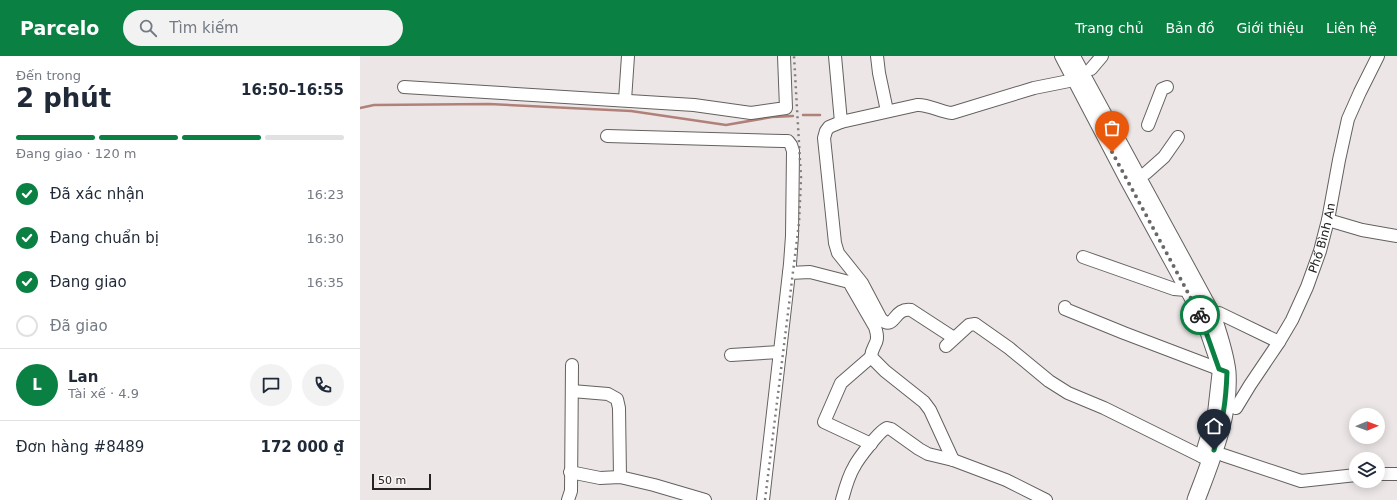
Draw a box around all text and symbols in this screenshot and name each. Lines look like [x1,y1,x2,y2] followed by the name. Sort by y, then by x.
[123,10,403,46] search box
[20,17,99,39] text: Parcelo
[137,17,159,39] icon: search
[169,19,239,37] text: Tìm kiếm
[1075,20,1144,36] text: Trang chủ
[1166,20,1214,36] text: Bản đồ
[1236,20,1304,36] text: Giới thiệu
[1326,20,1377,36] text: Liên hệ
[16,68,81,83] text: Đến trong
[241,81,344,99] text: 16:50–16:55
[16,83,111,113] text: 2 phút
[1095,111,1129,152] pin
[1101,117,1123,139] icon: bag
[16,146,136,161] text: Đang giao · 120 m
[16,183,38,205] icon: check
[50,185,144,203] text: Đã xác nhận
[307,187,344,202] text: 16:23
[1306,202,1338,275] street label: Phố Bình An
[16,227,38,249] icon: check
[50,229,159,247] text: Đang chuẩn bị
[307,231,344,246] text: 16:30
[16,271,38,293] icon: check
[50,273,127,291] text: Đang giao
[307,275,344,290] text: 16:35
[1180,295,1220,335] courier
[1189,304,1211,326] icon: bike
[50,317,108,335] text: Đã giao
[250,364,292,406] button: chat
[302,364,344,406] button: phone
[68,368,98,386] text: Lan
[32,376,42,394] text: L
[68,386,139,401] text: Tài xế · 4.9
[1349,408,1385,444] north arrow
[1349,408,1385,488] map controls
[1197,409,1231,450] pin
[1203,415,1225,437] icon: home
[16,438,144,456] text: Đơn hàng #8489
[260,438,344,456] text: 172 000 ₫
[1349,452,1385,488] button: layers
[372,472,431,491] scale bar
[378,474,406,487] text: 50 m

